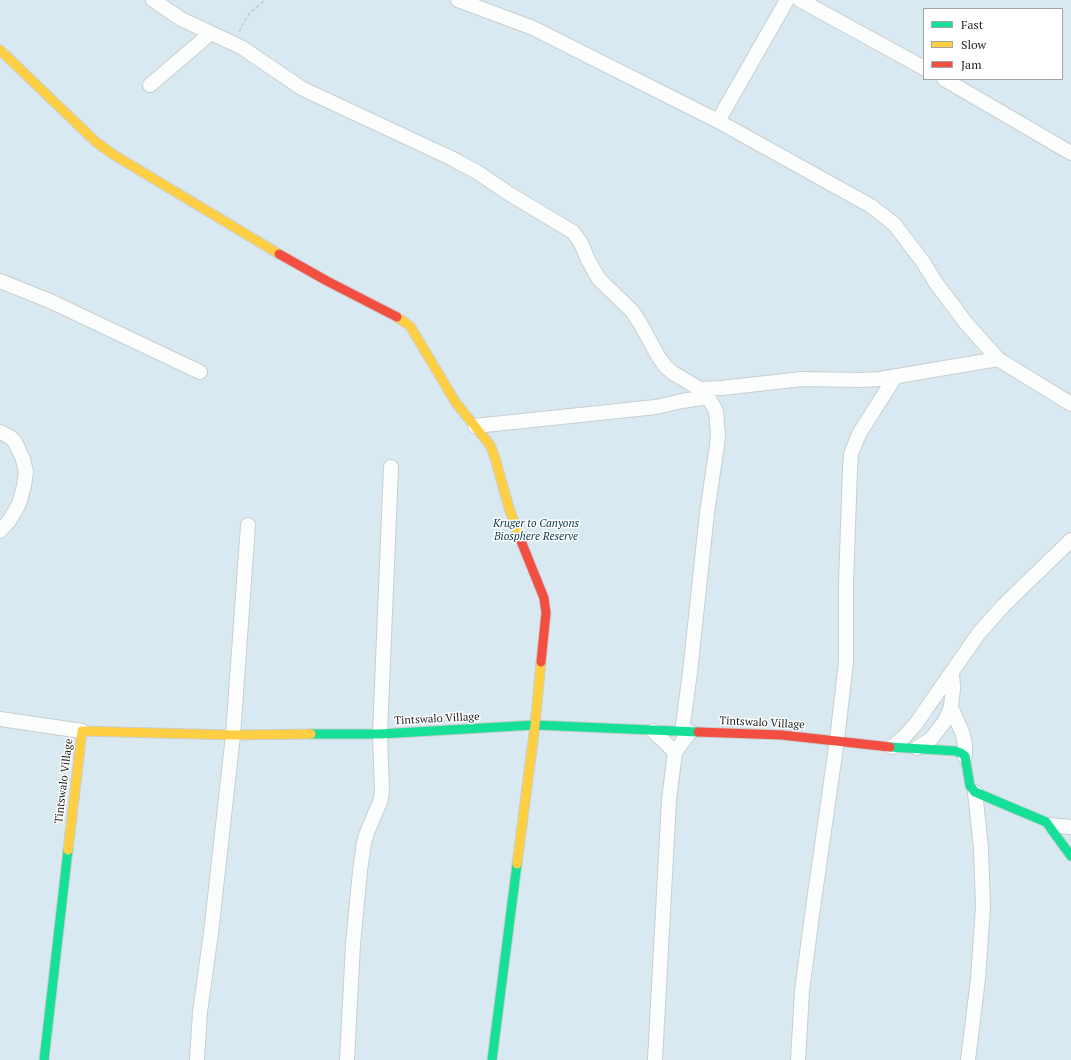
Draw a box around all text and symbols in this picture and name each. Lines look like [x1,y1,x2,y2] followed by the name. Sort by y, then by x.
[923,8,1063,80] legend
[961,17,983,32] text: Fast
[961,37,986,52] text: Slow
[961,57,982,72] text: Jam
[493,517,579,543] park label: Kruger to Canyons Biosphere Reserve
[394,710,480,728] street label: Tintswalo Village
[719,714,805,732] street label: Tintswalo Village
[52,738,76,824] street label: Tintswalo Village

